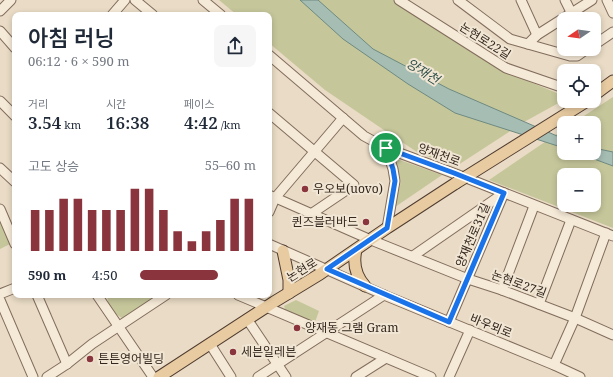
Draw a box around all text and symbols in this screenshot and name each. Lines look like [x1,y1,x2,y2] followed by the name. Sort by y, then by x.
[557,12,601,56] north arrow
[557,12,601,212] map controls
[456,18,514,63] street label: 논현로22길
[28,22,115,52] text: 아침 러닝
[214,25,256,67] button: share
[28,52,130,70] text: 06:12 · 6 × 590 m
[403,54,444,89] water label: 양재천
[557,64,601,108] button: locate
[28,96,48,111] text: 거리
[106,96,126,111] text: 시간
[184,96,214,111] text: 페이스
[28,111,61,134] text: 3.54
[106,111,149,134] text: 16:38
[184,111,218,134] text: 4:42
[557,116,601,160] button: +
[61,117,81,132] text: km
[218,117,241,132] text: /km
[369,131,403,165] pin
[375,137,397,159] icon: arrive
[416,139,463,170] street label: 양재천로
[205,156,256,174] text: 55–60 m
[28,157,79,175] text: 고도 상승
[557,168,601,212] button: −
[313,180,383,197] place label: 우오보(uovo)
[300,184,310,194] marker: 우오보(uovo)
[451,200,494,270] street label: 양재천로31길
[292,213,358,230] place label: 퀸즈블러바드
[361,217,371,227] marker: 퀸즈블러바드
[283,254,320,286] street label: 논현로
[28,266,66,284] text: 590 m
[92,266,118,284] text: 4:50
[489,266,549,301] street label: 논현로27길
[468,309,515,342] street label: 바우뫼로
[305,319,399,336] place label: 양재동 그램 Gram
[292,323,302,333] marker: 양재동 그램 Gram
[241,343,296,360] place label: 세븐일레븐
[228,347,238,357] marker: 세븐일레븐
[98,350,164,367] place label: 튼튼영어빌딩
[85,354,95,364] marker: 튼튼영어빌딩

